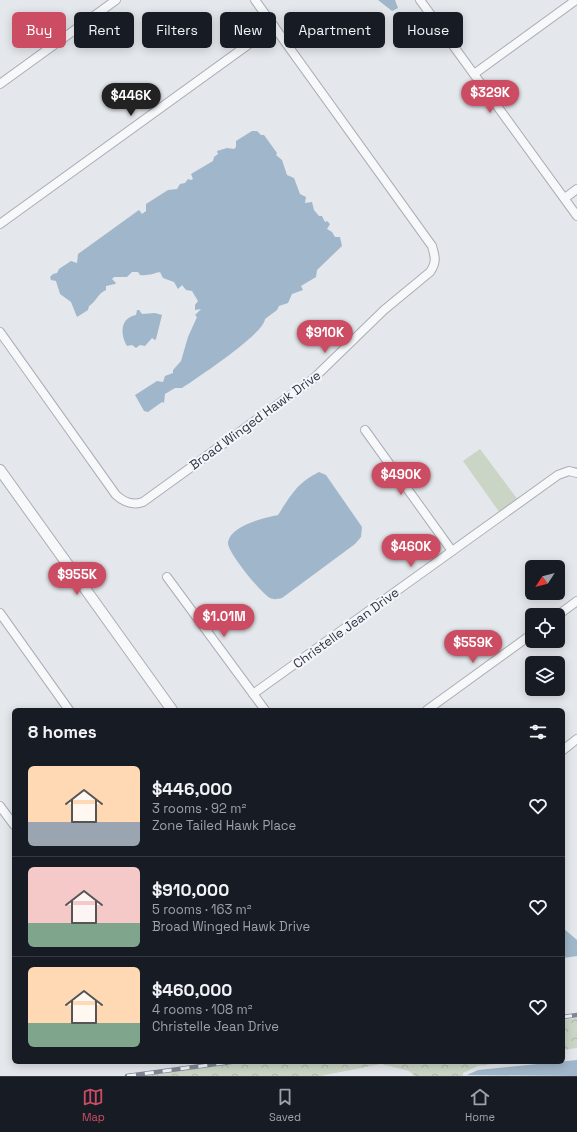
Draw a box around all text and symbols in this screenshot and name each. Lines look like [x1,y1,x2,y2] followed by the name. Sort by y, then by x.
[12,12,66,48] chip: Buy
[74,12,134,48] chip: Rent
[142,12,212,48] chip: Filters
[220,12,276,48] chip: New
[284,12,385,48] chip: Apartment
[393,12,463,48] chip: House
[462,80,518,114] pin: $329K
[103,83,159,117] pin: $446K
[470,84,510,101] text: $329K
[111,87,151,104] text: $446K
[297,320,353,354] pin: $910K
[306,324,344,341] text: $910K
[186,367,324,473] street label: Broad Winged Hawk Drive
[373,462,429,496] pin: $490K
[381,466,421,483] text: $490K
[383,534,439,568] pin: $460K
[391,538,431,555] text: $460K
[525,560,565,600] north arrow
[525,560,565,696] map controls
[49,562,105,596] pin: $955K
[57,566,97,583] text: $955K
[290,584,402,672] street label: Christelle Jean Drive
[191,604,257,638] pin: $1.01M
[202,608,246,625] text: $1.01M
[525,608,565,648] button: locate
[445,630,501,664] pin: $559K
[453,634,493,651] text: $559K
[525,656,565,696] button: layers
[28,721,97,743] text: 8 homes
[527,721,549,743] icon: filters
[152,778,232,800] text: $446,000
[60,782,108,830] icon: home
[527,795,549,817] icon: heart
[152,800,246,817] text: 3 rooms · 92 m²
[152,817,296,834] text: Zone Tailed Hawk Place
[152,879,229,901] text: $910,000
[60,883,108,931] icon: home
[527,896,549,918] icon: heart
[152,901,252,918] text: 5 rooms · 163 m²
[152,918,310,935] text: Broad Winged Hawk Drive
[152,979,232,1001] text: $460,000
[60,983,108,1031] icon: home
[527,996,549,1018] icon: heart
[152,1001,253,1018] text: 4 rooms · 108 m²
[152,1018,279,1035] text: Christelle Jean Drive
[82,1086,105,1124] tab: Map
[269,1086,301,1124] tab: Saved
[465,1086,495,1124] tab: Home

